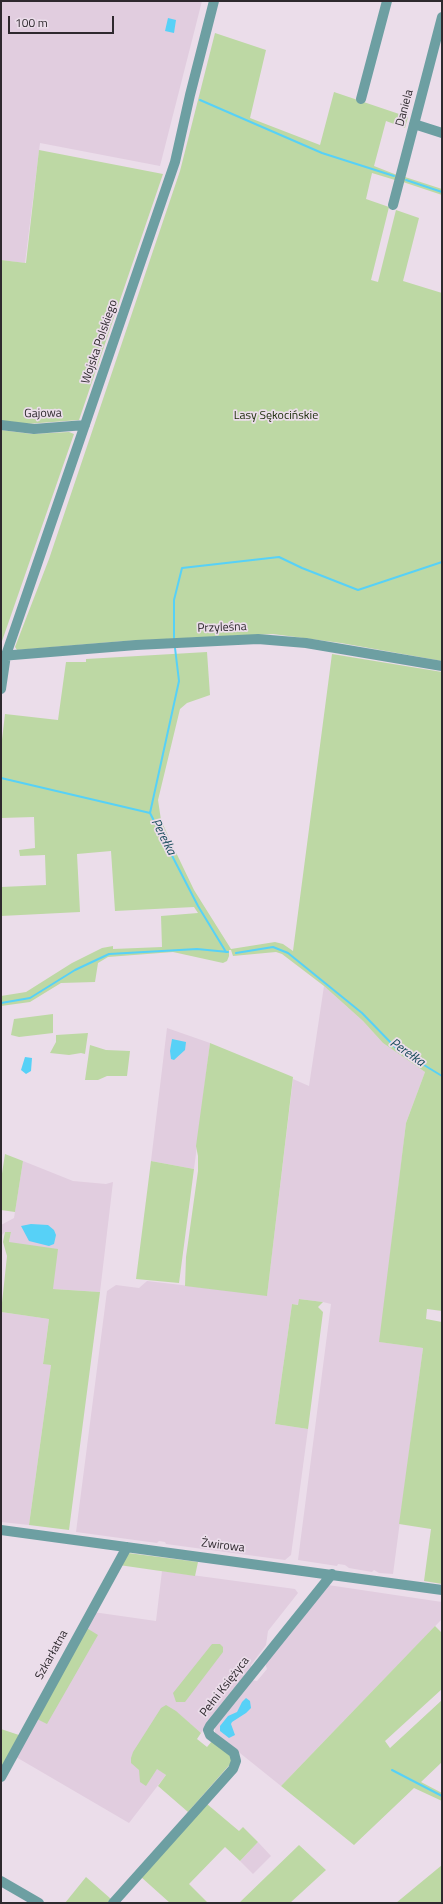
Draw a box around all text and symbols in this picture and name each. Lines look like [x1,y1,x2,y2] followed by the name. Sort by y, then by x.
[10,8,116,34] scale bar
[15,13,48,32] text: 100 m
[393,88,417,128] street label: Daniela
[79,298,121,386] street label: Wojska Polskiego
[24,406,62,422] street label: Gajowa
[234,409,318,423] park label: Lasy Sękocińskie
[197,620,247,636] street label: Przyleśna
[147,816,179,858] water label: Perełka
[387,1036,427,1070] water label: Perełka
[201,1536,245,1556] street label: Żwirowa
[33,1628,71,1682] street label: Szkarłatna
[197,1654,253,1720] street label: Pełni Księżyca

